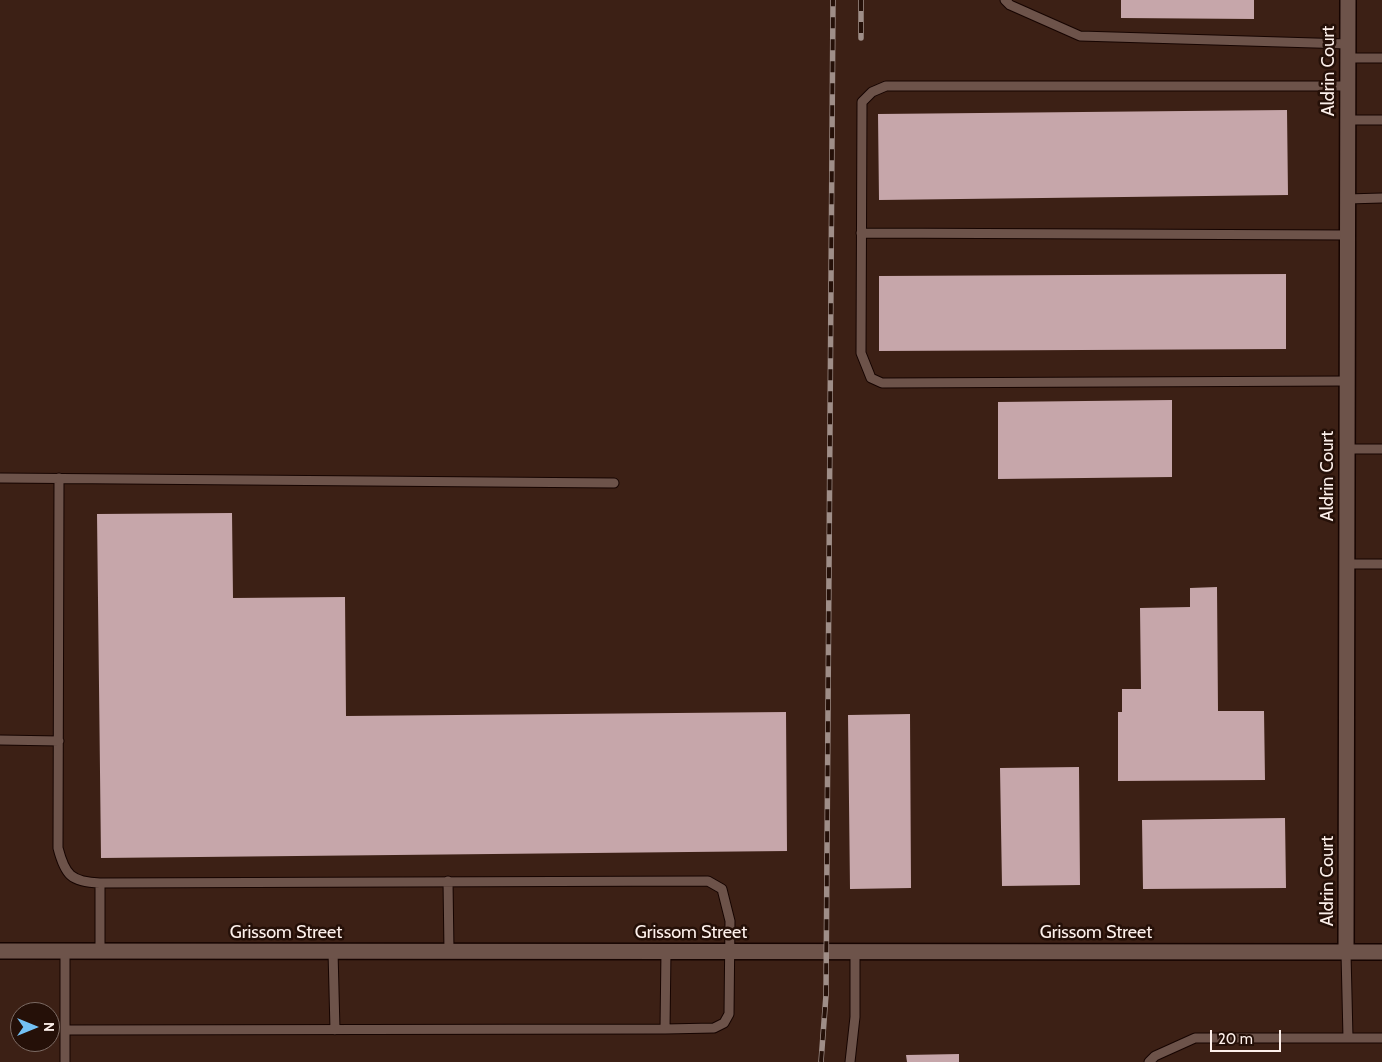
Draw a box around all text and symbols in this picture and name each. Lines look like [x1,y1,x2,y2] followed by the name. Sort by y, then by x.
[1318,26,1340,116] street label: Aldrin Court
[1317,431,1339,521] street label: Aldrin Court
[1317,836,1339,926] street label: Aldrin Court
[230,922,342,944] street label: Grissom Street
[635,922,747,944] street label: Grissom Street
[1040,922,1152,944] street label: Grissom Street
[10,1002,60,1052] north arrow
[1212,1020,1283,1052] scale bar
[40,1022,58,1032] text: N
[1218,1030,1253,1048] text: 20 m

